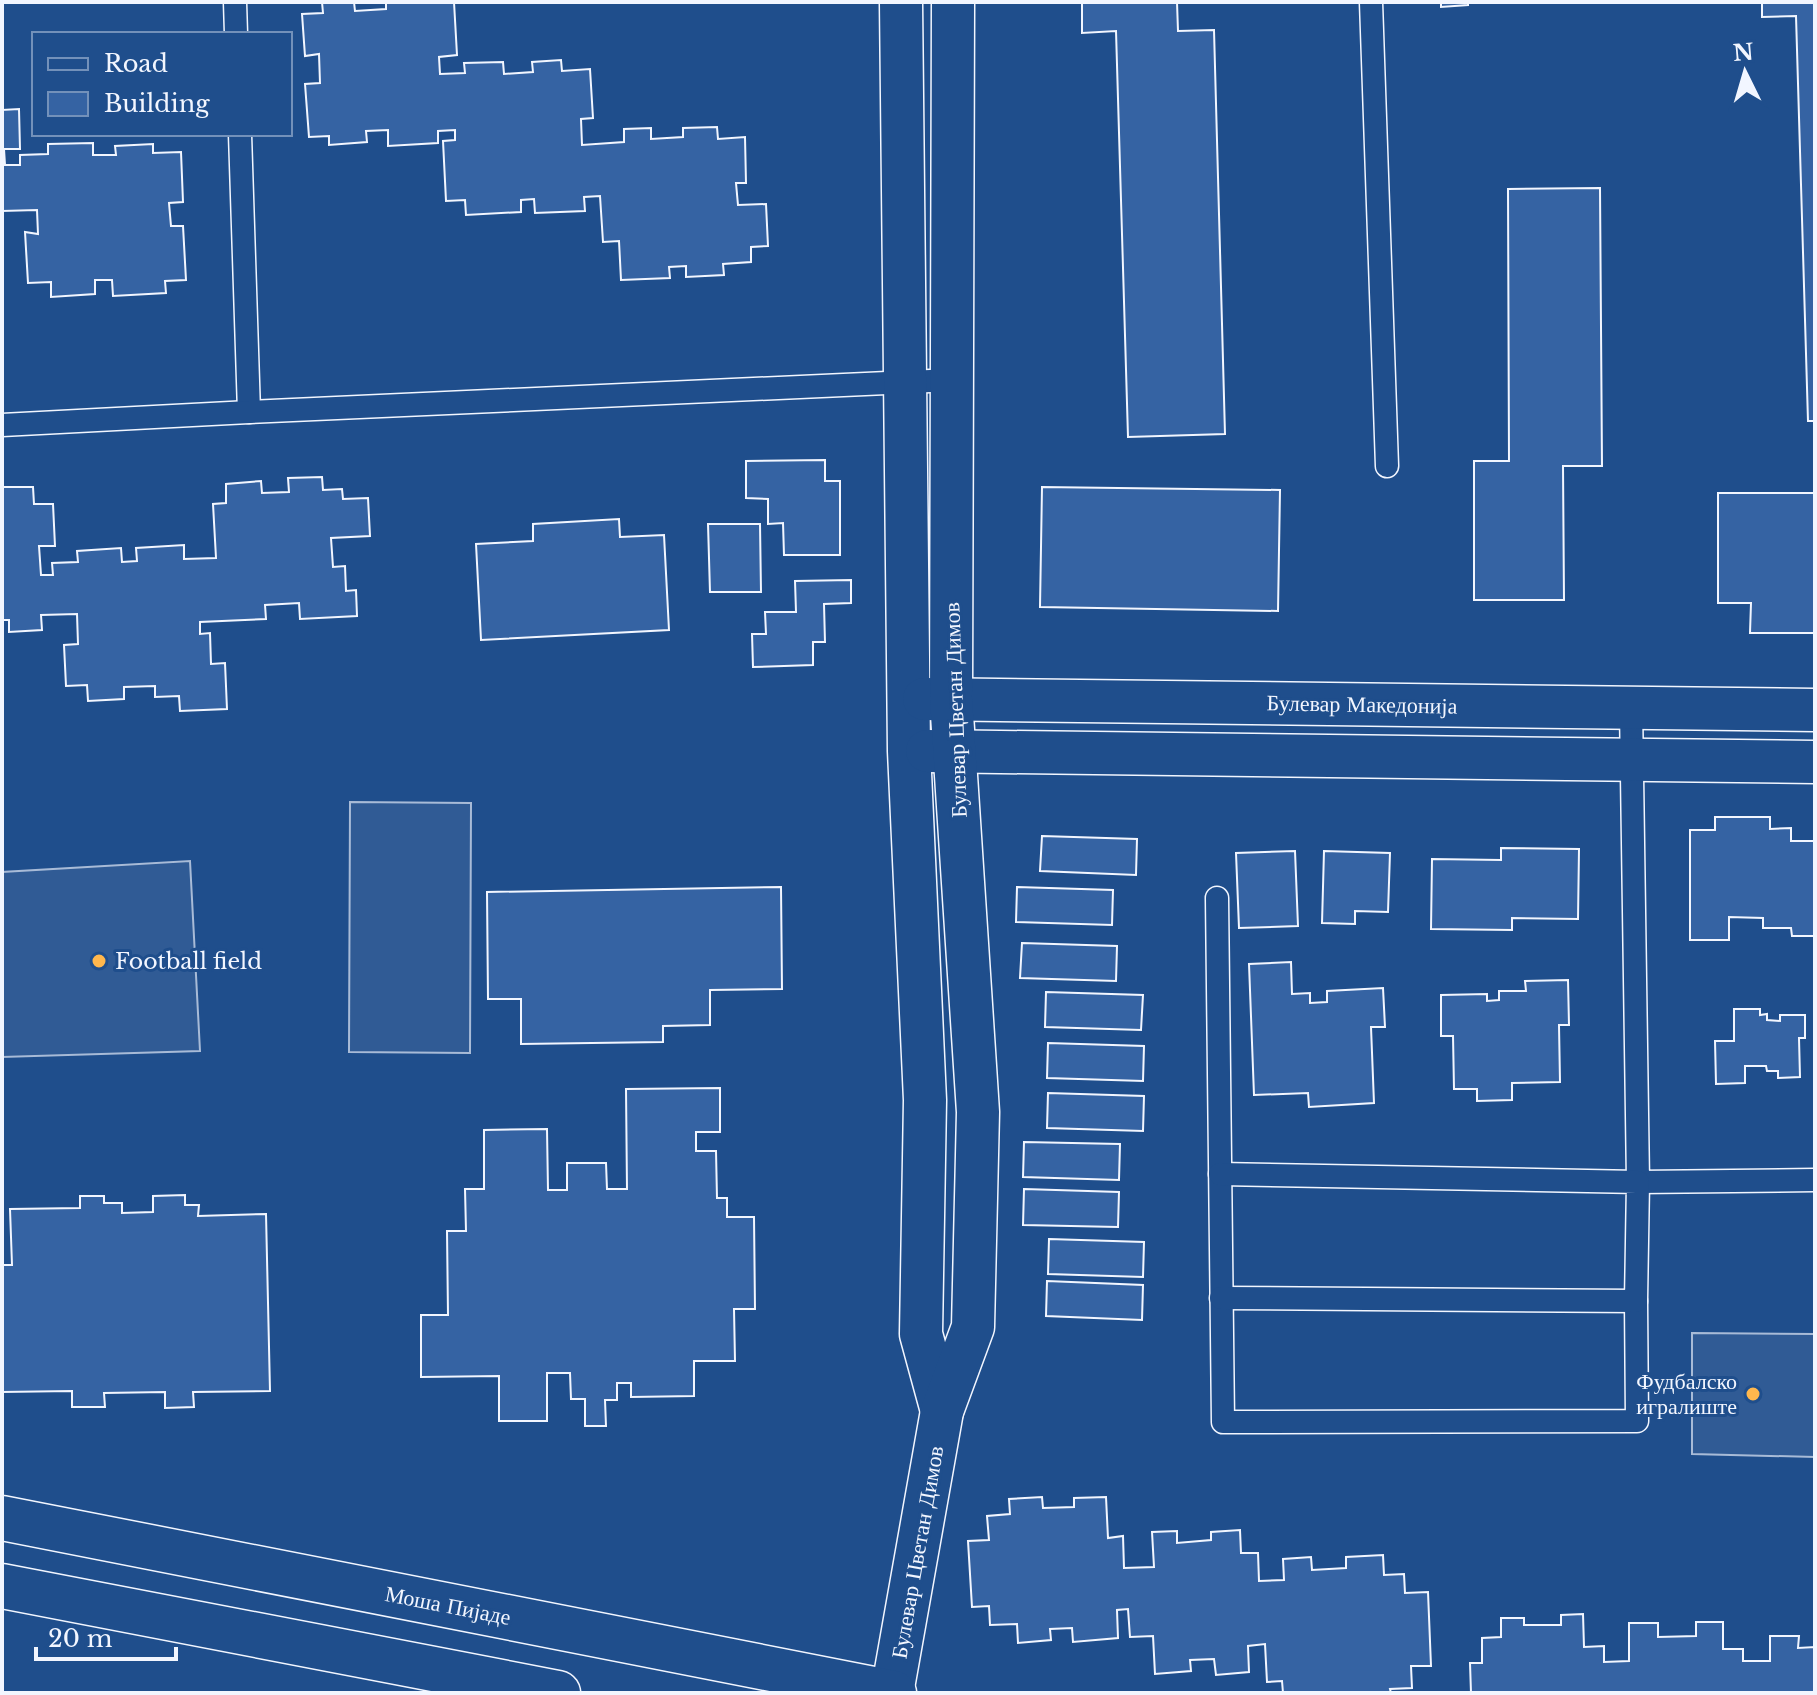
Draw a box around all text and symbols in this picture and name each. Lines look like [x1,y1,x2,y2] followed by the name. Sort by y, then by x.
[32,32,292,136] legend
[1705,32,1785,112] north arrow
[1732,38,1755,67] text: N
[104,49,168,78] text: Road
[104,89,210,118] text: Building
[938,602,973,818] street label: Булевар Цветан Димов
[1266,689,1458,720] street label: Булевар Македонија
[115,948,262,975] place label: Football field
[90,952,108,970] marker: Football field
[1636,1368,1737,1420] place label: Фудбалско игралиште
[1744,1385,1762,1403] marker: Фудбалско игралиште
[885,1443,950,1661] street label: Булевар Цветан Димов
[383,1580,513,1631] street label: Моша Пијаде
[36,1611,176,1661] scale bar
[48,1624,113,1653] text: 20 m

